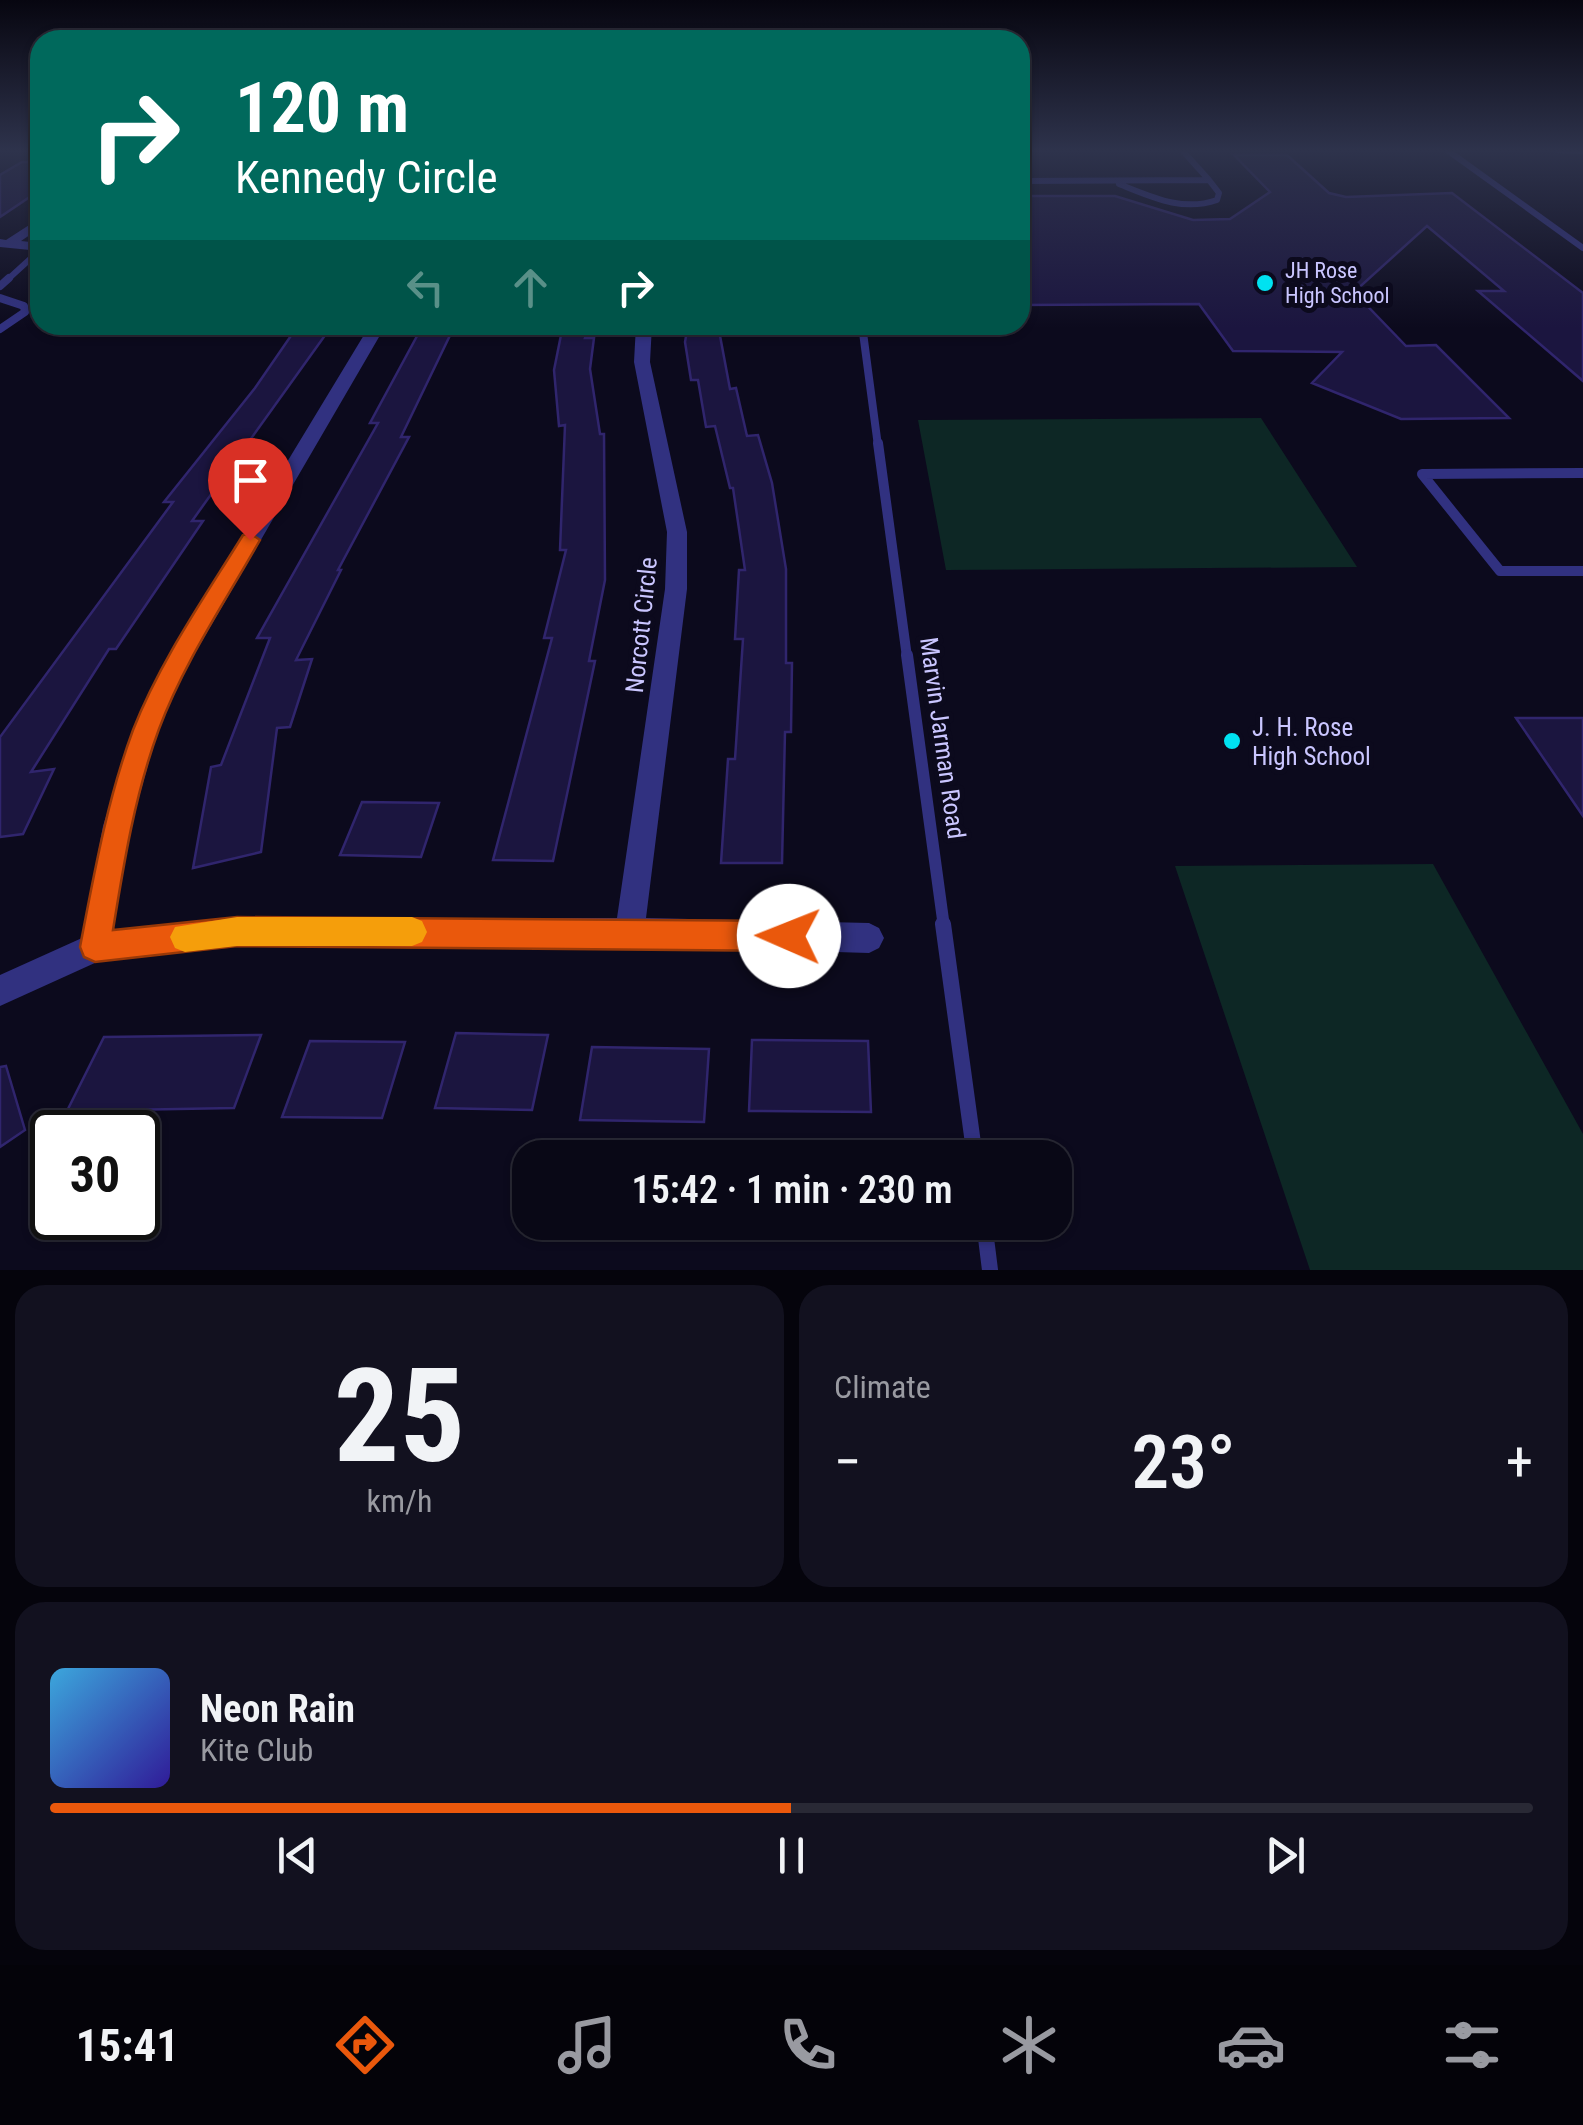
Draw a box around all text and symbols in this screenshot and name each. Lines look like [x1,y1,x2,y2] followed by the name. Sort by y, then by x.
[235,67,409,149] text: 120 m
[70,70,200,200] icon: right
[235,151,498,204] text: Kennedy Circle
[1285,258,1390,308] place label: JH Rose High School
[398,260,453,315] icon: left
[503,260,558,315] icon: ahead
[608,260,663,315] icon: right
[1254,272,1276,294] marker: JH Rose High School
[208,438,293,541] pin
[223,453,278,508] icon: arrive
[620,556,663,694] street label: Norcott Circle
[914,635,971,841] street label: Marvin Jarman Road
[1252,713,1371,771] place label: J. H. Rose High School
[1221,730,1243,752] marker: J. H. Rose High School
[737,884,841,988] position arrow
[30,1110,160,1240] speed limit sign: 30
[632,1168,952,1212] text: 15:42 · 1 min · 230 m
[334,1340,465,1493] text: 25
[834,1368,931,1406] text: Climate
[1131,1418,1236,1506] text: 23°
[834,1430,862,1494] text: −
[1506,1430,1533,1494] text: +
[367,1482,432,1520] text: km/h
[200,1687,355,1731] text: Neon Rain
[200,1731,313,1769] text: Kite Club
[270,1828,325,1883] icon: previous
[764,1828,819,1883] icon: pause
[1258,1828,1313,1883] icon: next
[330,2010,400,2080] icon: directions
[552,2010,622,2080] icon: music
[773,2010,843,2080] icon: phone
[994,2010,1064,2080] icon: climate
[1216,2010,1286,2080] icon: car
[1437,2010,1507,2080] icon: filters
[76,2019,179,2072] text: 15:41

